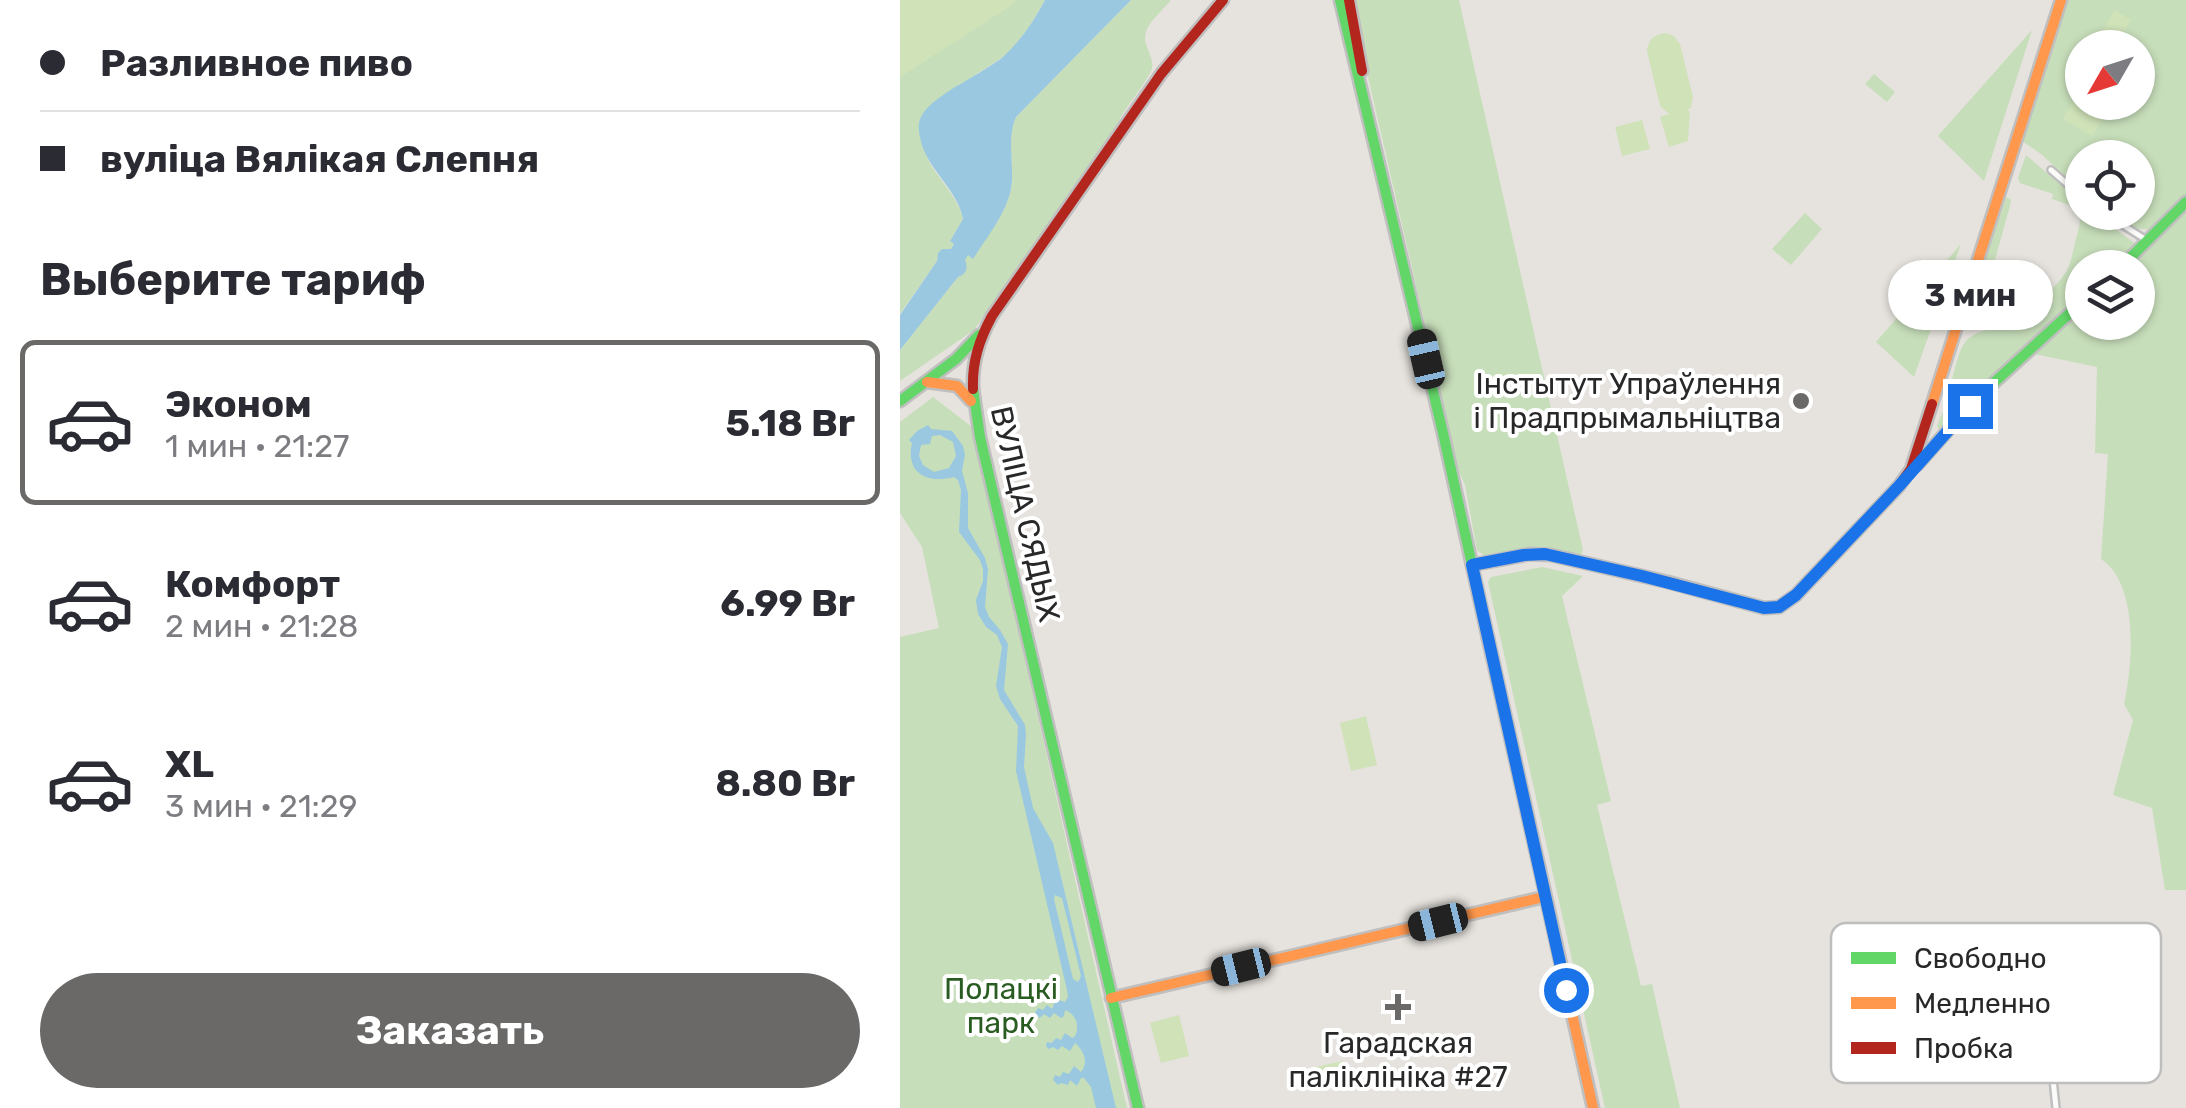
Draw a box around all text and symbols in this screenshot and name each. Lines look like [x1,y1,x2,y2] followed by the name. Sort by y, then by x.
[2065,30,2155,120] north arrow
[2065,30,2155,340] map controls
[100,40,413,86] text: Разливное пиво
[100,136,539,182] text: вуліца Вялікая Слепня
[2065,140,2155,230] button: locate
[2065,250,2155,340] button: layers
[40,253,426,306] text: Выберите тариф
[1888,261,2052,331] callout: 3 мин
[1925,276,2016,314] text: 3 мин
[1405,326,1447,392] car
[1473,366,1781,436] place label: Інстытут Упраўлення і Прадпрымальніцтва
[45,378,135,468] icon: car
[165,381,312,427] text: Эконом
[1948,384,1993,429] route end
[1790,390,1812,412] marker: Інстытут Упраўлення і Прадпрымальніцтва
[726,400,855,446] text: 5.18 Br
[983,403,1067,625] street label: ВУЛІЦА СЯДЫХ
[165,427,349,465] text: 1 мин · 21:27
[45,558,135,648] icon: car
[165,561,340,607] text: Комфорт
[720,580,855,626] text: 6.99 Br
[165,607,358,645] text: 2 мин · 21:28
[45,738,135,828] icon: car
[165,741,214,787] text: XL
[715,760,855,806] text: 8.80 Br
[165,787,358,825] text: 3 мин · 21:29
[1405,900,1471,944] car
[1831,923,2161,1083] legend
[1914,942,2047,975] text: Свободно
[1208,945,1274,989] car
[1544,968,1589,1013] route start
[944,971,1058,1041] park label: Полацкі парк
[40,973,860,1088] button: Заказать
[1914,987,2051,1020] text: Медленно
[1385,994,1411,1020] marker: Гарадская паліклініка #27
[1288,1025,1508,1095] place label: Гарадская паліклініка #27
[1914,1032,2014,1065] text: Пробка

